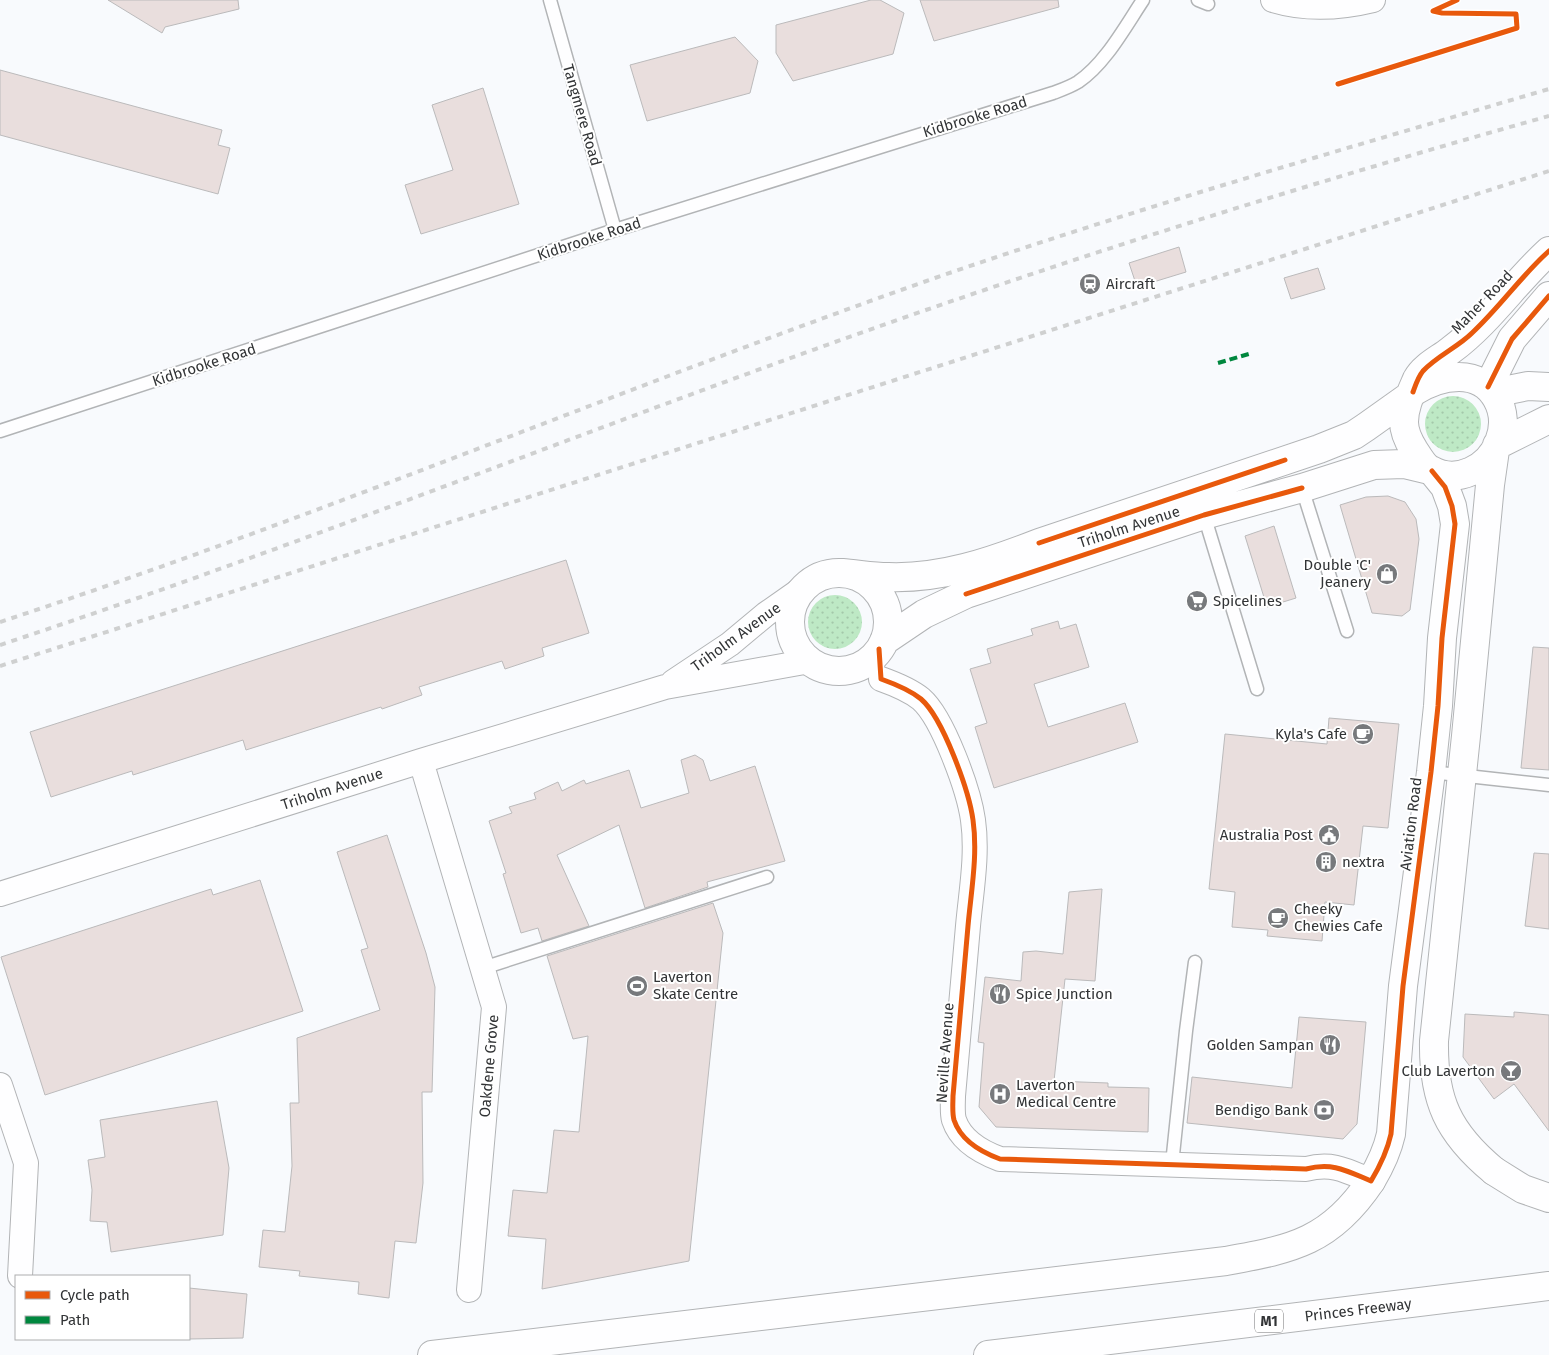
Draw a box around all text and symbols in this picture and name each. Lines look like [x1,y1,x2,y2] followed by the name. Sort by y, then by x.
[559,62,605,168] street label: Tangmere Road
[921,93,1029,141] street label: Kidbrooke Road
[535,214,643,264] street label: Kidbrooke Road
[1447,267,1517,337] street label: Maher Road
[1078,272,1102,296] station icon: Aircraft
[1106,275,1156,293] place label: Aircraft
[150,340,258,390] street label: Kidbrooke Road
[1076,502,1182,552] street label: Triholm Avenue
[1303,556,1372,591] place label: Double 'C' Jeanery
[1375,562,1399,586] shop icon: Double 'C' Jeanery
[1185,589,1209,613] supermarket icon: Spicelines
[1213,592,1282,610] place label: Spicelines
[688,599,784,675] street label: Triholm Avenue
[1351,722,1375,746] cafe icon: Kyla's Cafe
[1275,725,1347,743] place label: Kyla's Cafe
[279,764,385,814] street label: Triholm Avenue
[1396,776,1426,872] street label: Aviation Road
[1317,823,1341,847] public building icon: Australia Post
[1220,826,1314,844] place label: Australia Post
[1314,850,1338,874] building icon: nextra
[1342,853,1385,871] place label: nextra
[1294,900,1383,935] place label: Cheeky Chewies Cafe
[1266,906,1290,930] cafe icon: Cheeky Chewies Cafe
[653,968,738,1003] place label: Laverton Skate Centre
[625,974,649,998] sports icon: Laverton Skate Centre
[988,982,1012,1006] restaurant icon: Spice Junction
[1016,985,1113,1003] place label: Spice Junction
[933,1002,957,1104] street label: Neville Avenue
[476,1014,502,1118] street label: Oakdene Grove
[1318,1033,1342,1057] restaurant icon: Golden Sampan
[1207,1036,1314,1054] place label: Golden Sampan
[1499,1059,1523,1083] bar icon: Club Laverton
[1401,1062,1495,1080] place label: Club Laverton
[1016,1076,1116,1111] place label: Laverton Medical Centre
[988,1082,1012,1106] hospital icon: Laverton Medical Centre
[1312,1098,1336,1122] bank icon: Bendigo Bank
[1215,1101,1308,1119] place label: Bendigo Bank
[15,1275,190,1340] legend
[60,1286,130,1304] text: Cycle path
[1303,1294,1413,1325] street label: Princes Freeway
[1255,1310,1283,1332] road number: M1
[60,1311,90,1329] text: Path

